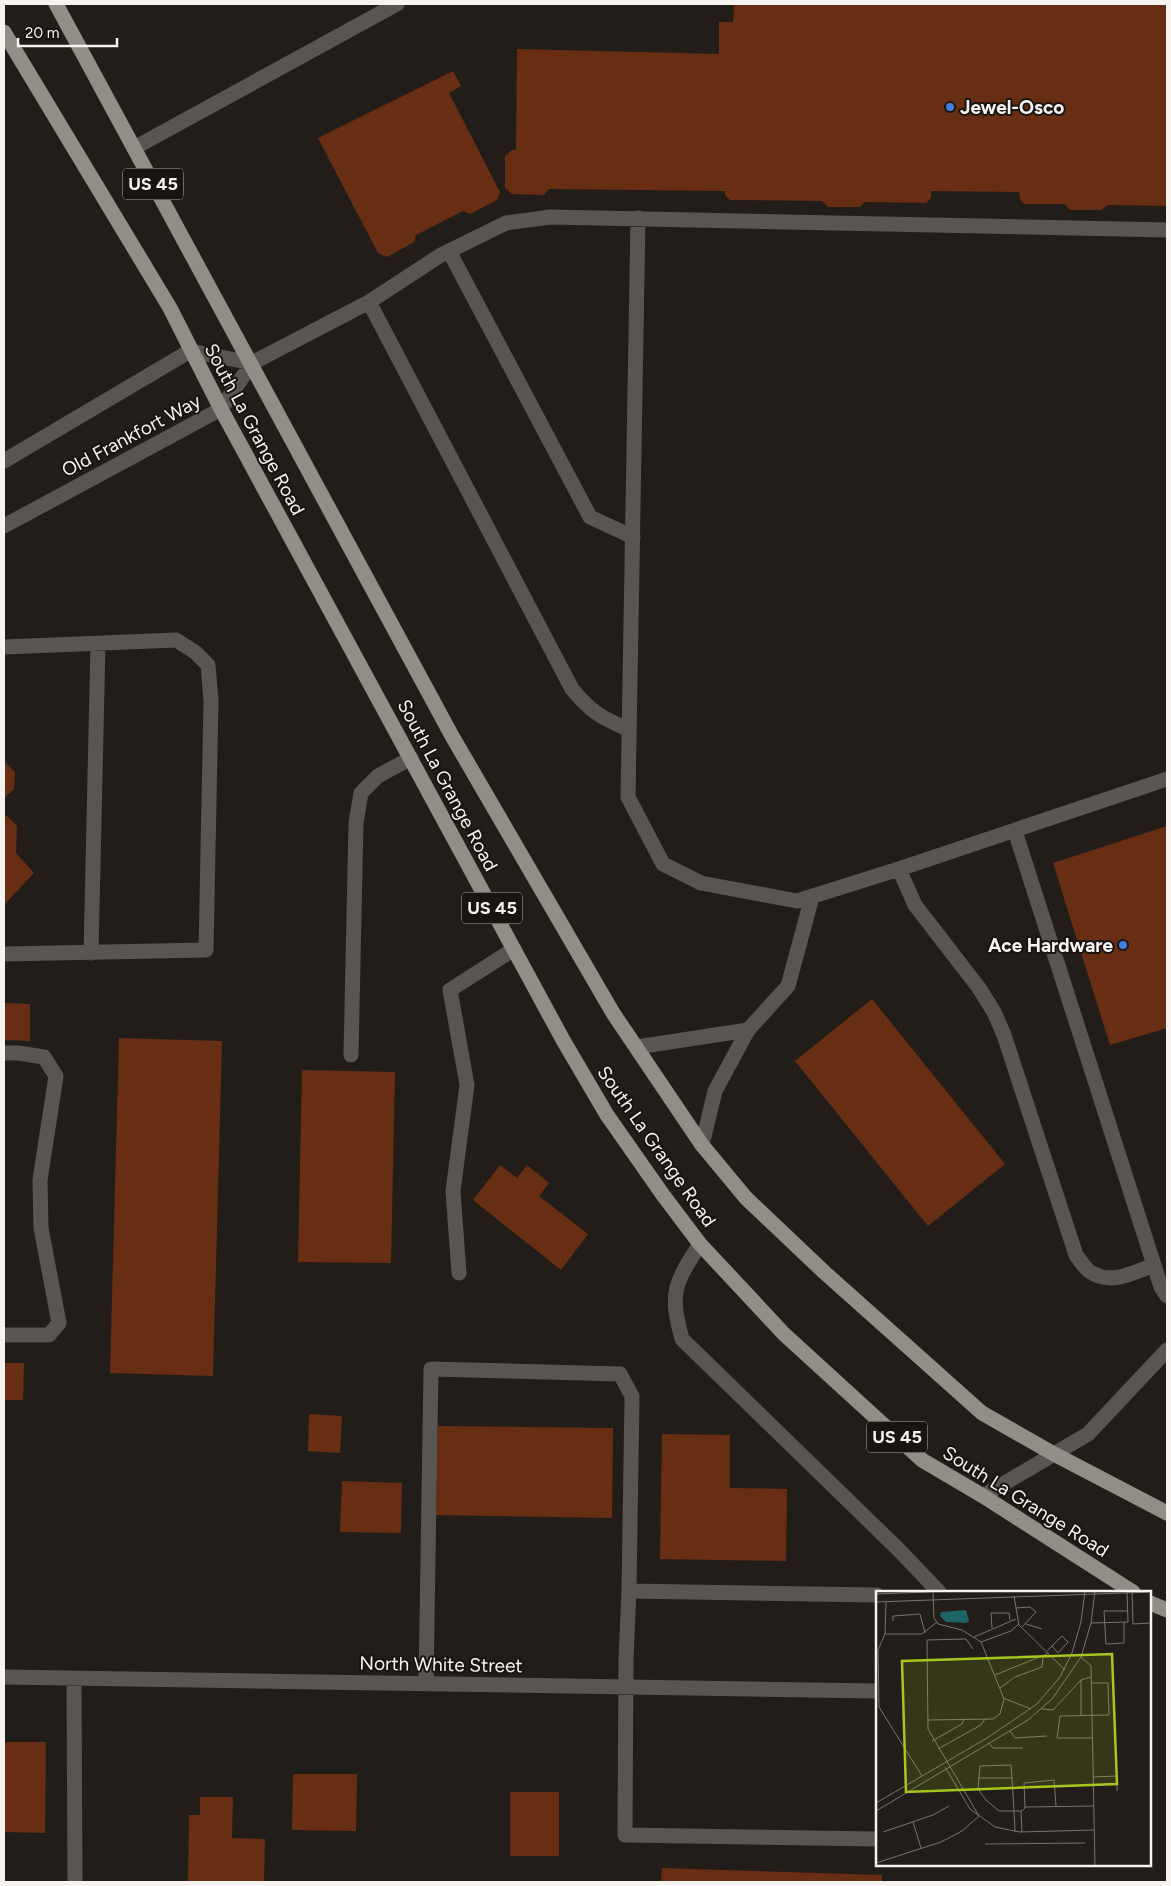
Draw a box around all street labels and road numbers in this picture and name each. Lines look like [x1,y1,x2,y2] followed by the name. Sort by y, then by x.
[123,168,183,200] road number: US 45
[200,339,310,519] street label: South La Grange Road
[58,389,205,482] street label: Old Frankfort Way
[393,695,503,875] street label: South La Grange Road
[462,892,522,924] road number: US 45
[592,1061,721,1231] street label: South La Grange Road
[867,1421,927,1452] road number: US 45
[939,1441,1113,1562] street label: South La Grange Road
[359,1652,523,1677] street label: North White Street

